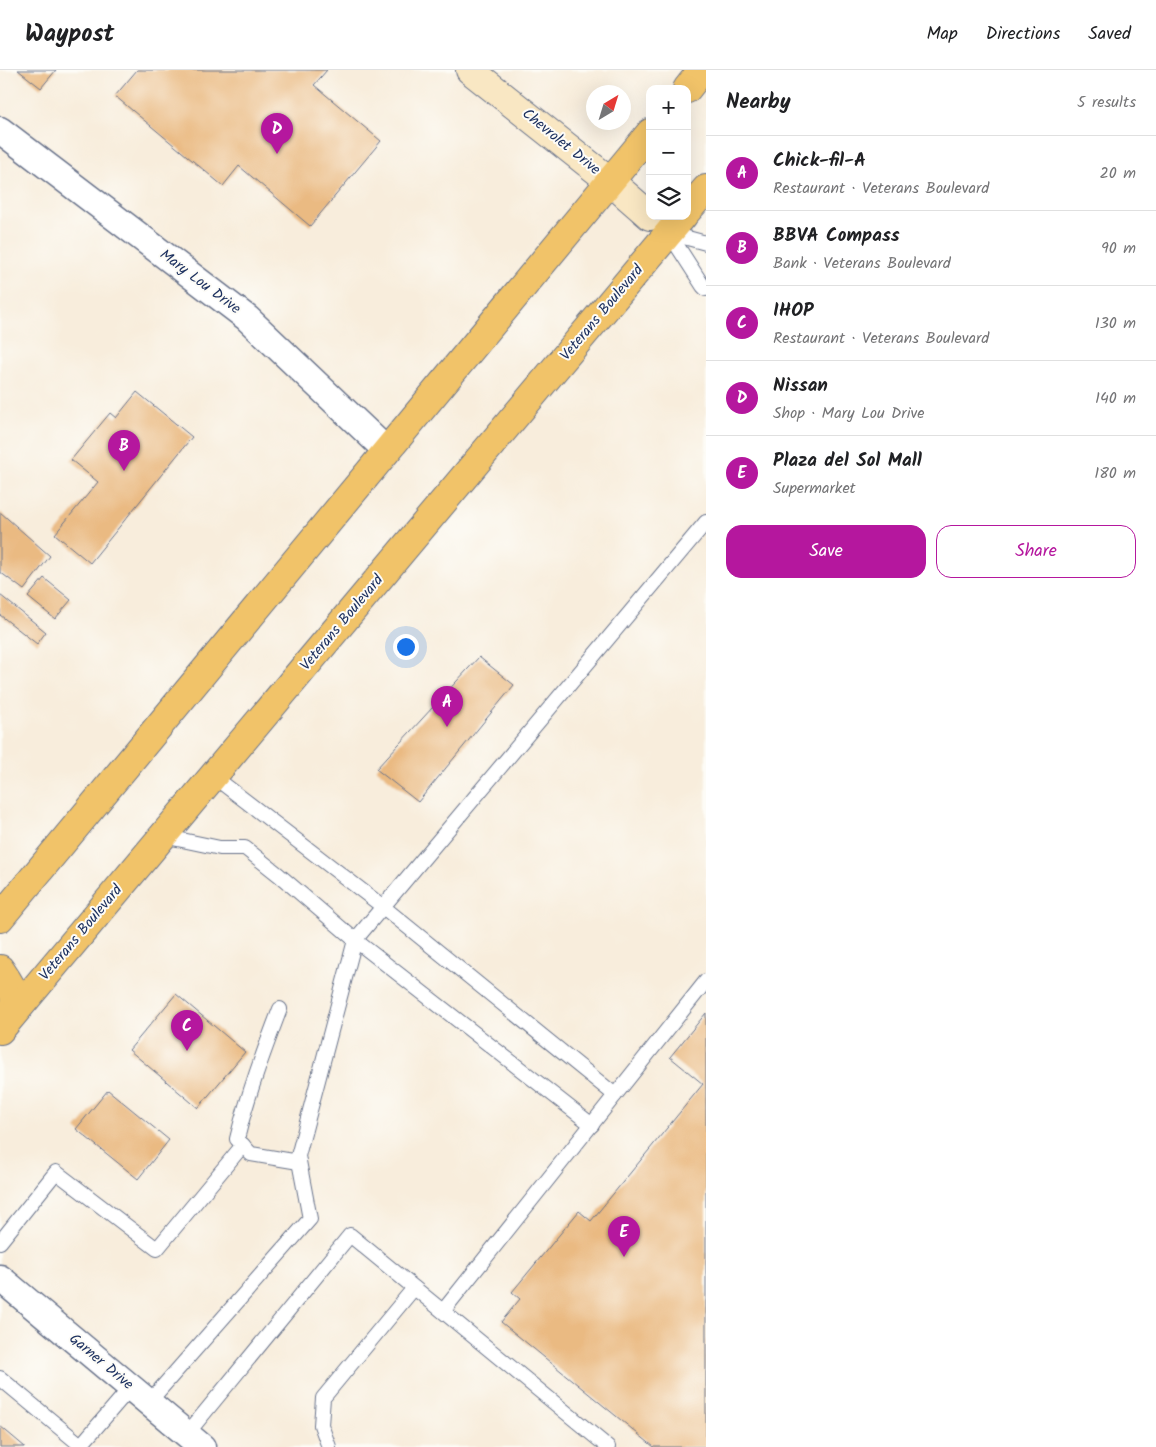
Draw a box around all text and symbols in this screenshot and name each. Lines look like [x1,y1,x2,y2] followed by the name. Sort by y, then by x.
[25,15,114,54] text: Waypost
[926,20,958,49] text: Map
[986,20,1060,49] text: Directions
[1088,20,1131,49] text: Saved
[586,85,631,130] north arrow
[646,85,691,220] map controls
[646,85,691,130] button: +
[726,86,791,119] text: Nearby
[1077,90,1136,115] text: 5 results
[516,103,606,182] street label: Chevrolet Drive
[261,113,293,154] pin: D
[646,130,691,175] button: −
[773,146,866,176] text: Chick-fil-A
[737,161,747,186] text: A
[1100,161,1136,186] text: 20 m
[646,175,691,220] button: layers
[773,176,989,201] text: Restaurant · Veterans Boulevard
[773,221,900,251] text: BBVA Compass
[737,236,747,261] text: B
[1101,236,1136,261] text: 90 m
[154,243,246,321] street label: Mary Lou Drive
[773,251,951,276] text: Bank · Veterans Boulevard
[554,259,650,366] street label: Veterans Boulevard
[773,296,813,326] text: IHOP
[737,311,747,336] text: C
[1095,311,1136,336] text: 130 m
[773,326,989,351] text: Restaurant · Veterans Boulevard
[773,371,828,401] text: Nissan
[737,386,747,411] text: D
[1095,386,1136,411] text: 140 m
[773,401,924,426] text: Shop · Mary Lou Drive
[108,430,140,471] pin: B
[773,446,922,476] text: Plaza del Sol Mall
[738,461,746,486] text: E
[1094,461,1136,486] text: 180 m
[773,476,856,501] text: Supermarket
[726,525,926,578] button: Save
[936,525,1136,578] button: Share
[294,569,390,676] street label: Veterans Boulevard
[393,634,419,660] your location
[431,686,463,727] pin: A
[33,879,129,986] street label: Veterans Boulevard
[171,1010,203,1051] pin: C
[608,1216,640,1257] pin: E
[63,1328,139,1396] street label: Garner Drive

